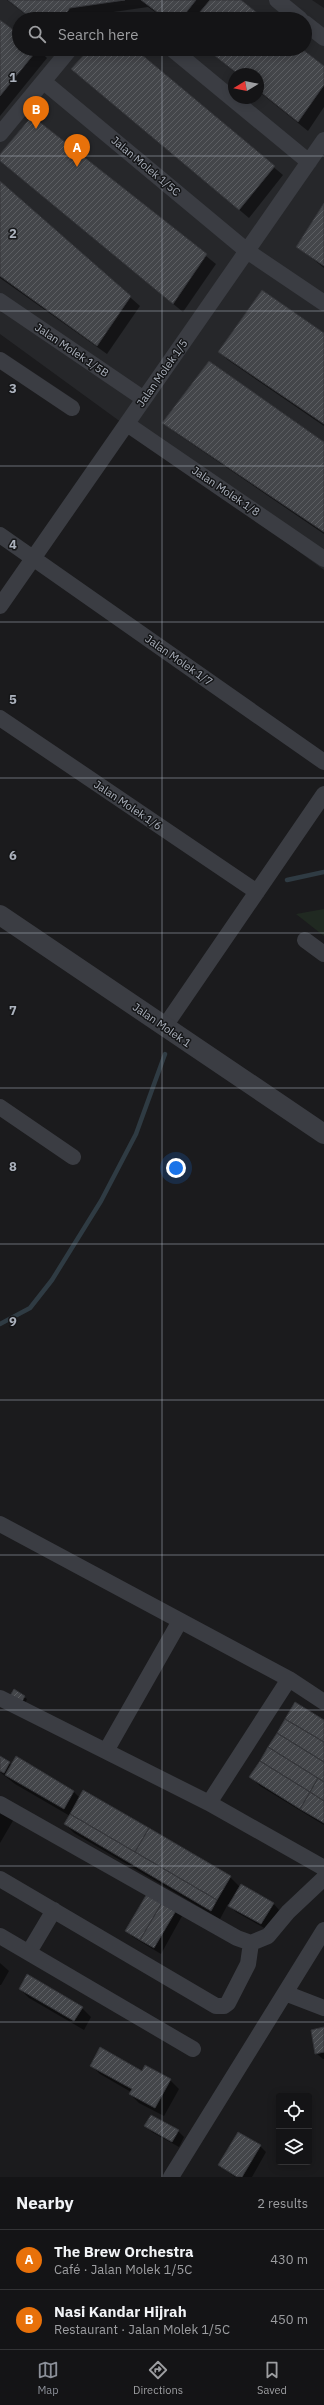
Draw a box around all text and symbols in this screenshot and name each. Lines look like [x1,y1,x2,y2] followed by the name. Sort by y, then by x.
[12,12,312,56] search box
[26,23,48,45] icon: search
[58,25,138,44] text: Search here
[228,68,264,104] north arrow
[9,69,17,86] text: 1
[23,96,49,129] pin: B
[109,133,184,199] street label: Jalan Molek 1/5C
[64,134,90,167] pin: A
[9,225,17,242] text: 2
[32,320,112,380] street label: Jalan Molek 1/5B
[134,337,190,409] street label: Jalan Molek 1/5
[9,380,17,397] text: 3
[189,463,263,519] street label: Jalan Molek 1/8
[9,536,17,553] text: 4
[143,632,215,688] street label: Jalan Molek 1/7
[9,691,17,708] text: 5
[91,777,165,833] street label: Jalan Molek 1/6
[9,847,17,864] text: 6
[130,1000,194,1051] street label: Jalan Molek 1
[9,1002,17,1019] text: 7
[9,1158,17,1175] text: 8
[166,1158,186,1178] your location
[9,1313,17,1330] text: 9
[276,2093,312,2165] map controls
[276,2093,312,2129] button: locate
[276,2129,312,2165] button: layers
[16,2192,74,2214] text: Nearby
[257,2195,308,2212] text: 2 results
[54,2242,194,2261] text: The Brew Orchestra
[25,2251,33,2268] text: A
[270,2251,308,2268] text: 430 m
[54,2261,192,2278] text: Café · Jalan Molek 1/5C
[54,2302,187,2321] text: Nasi Kandar Hijrah
[25,2311,33,2328] text: B
[270,2311,308,2328] text: 450 m
[54,2321,230,2338] text: Restaurant · Jalan Molek 1/5C
[37,2359,59,2397] tab: Map
[133,2359,183,2397] tab: Directions
[257,2359,287,2397] tab: Saved

